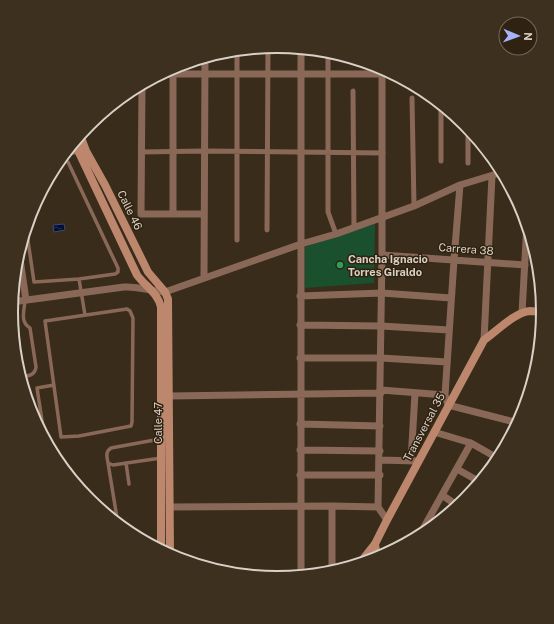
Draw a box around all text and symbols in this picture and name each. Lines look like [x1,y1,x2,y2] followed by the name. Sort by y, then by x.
[498,16,538,56] north arrow
[522,32,534,41] text: N
[115,188,145,232] street label: Calle 46
[438,241,494,257] street label: Carrera 38
[348,253,428,278] place label: Cancha Ignacio Torres Giraldo
[335,260,345,270] marker: Cancha Ignacio Torres Giraldo
[401,391,447,463] street label: Transversal 35
[152,402,164,444] street label: Calle 47

